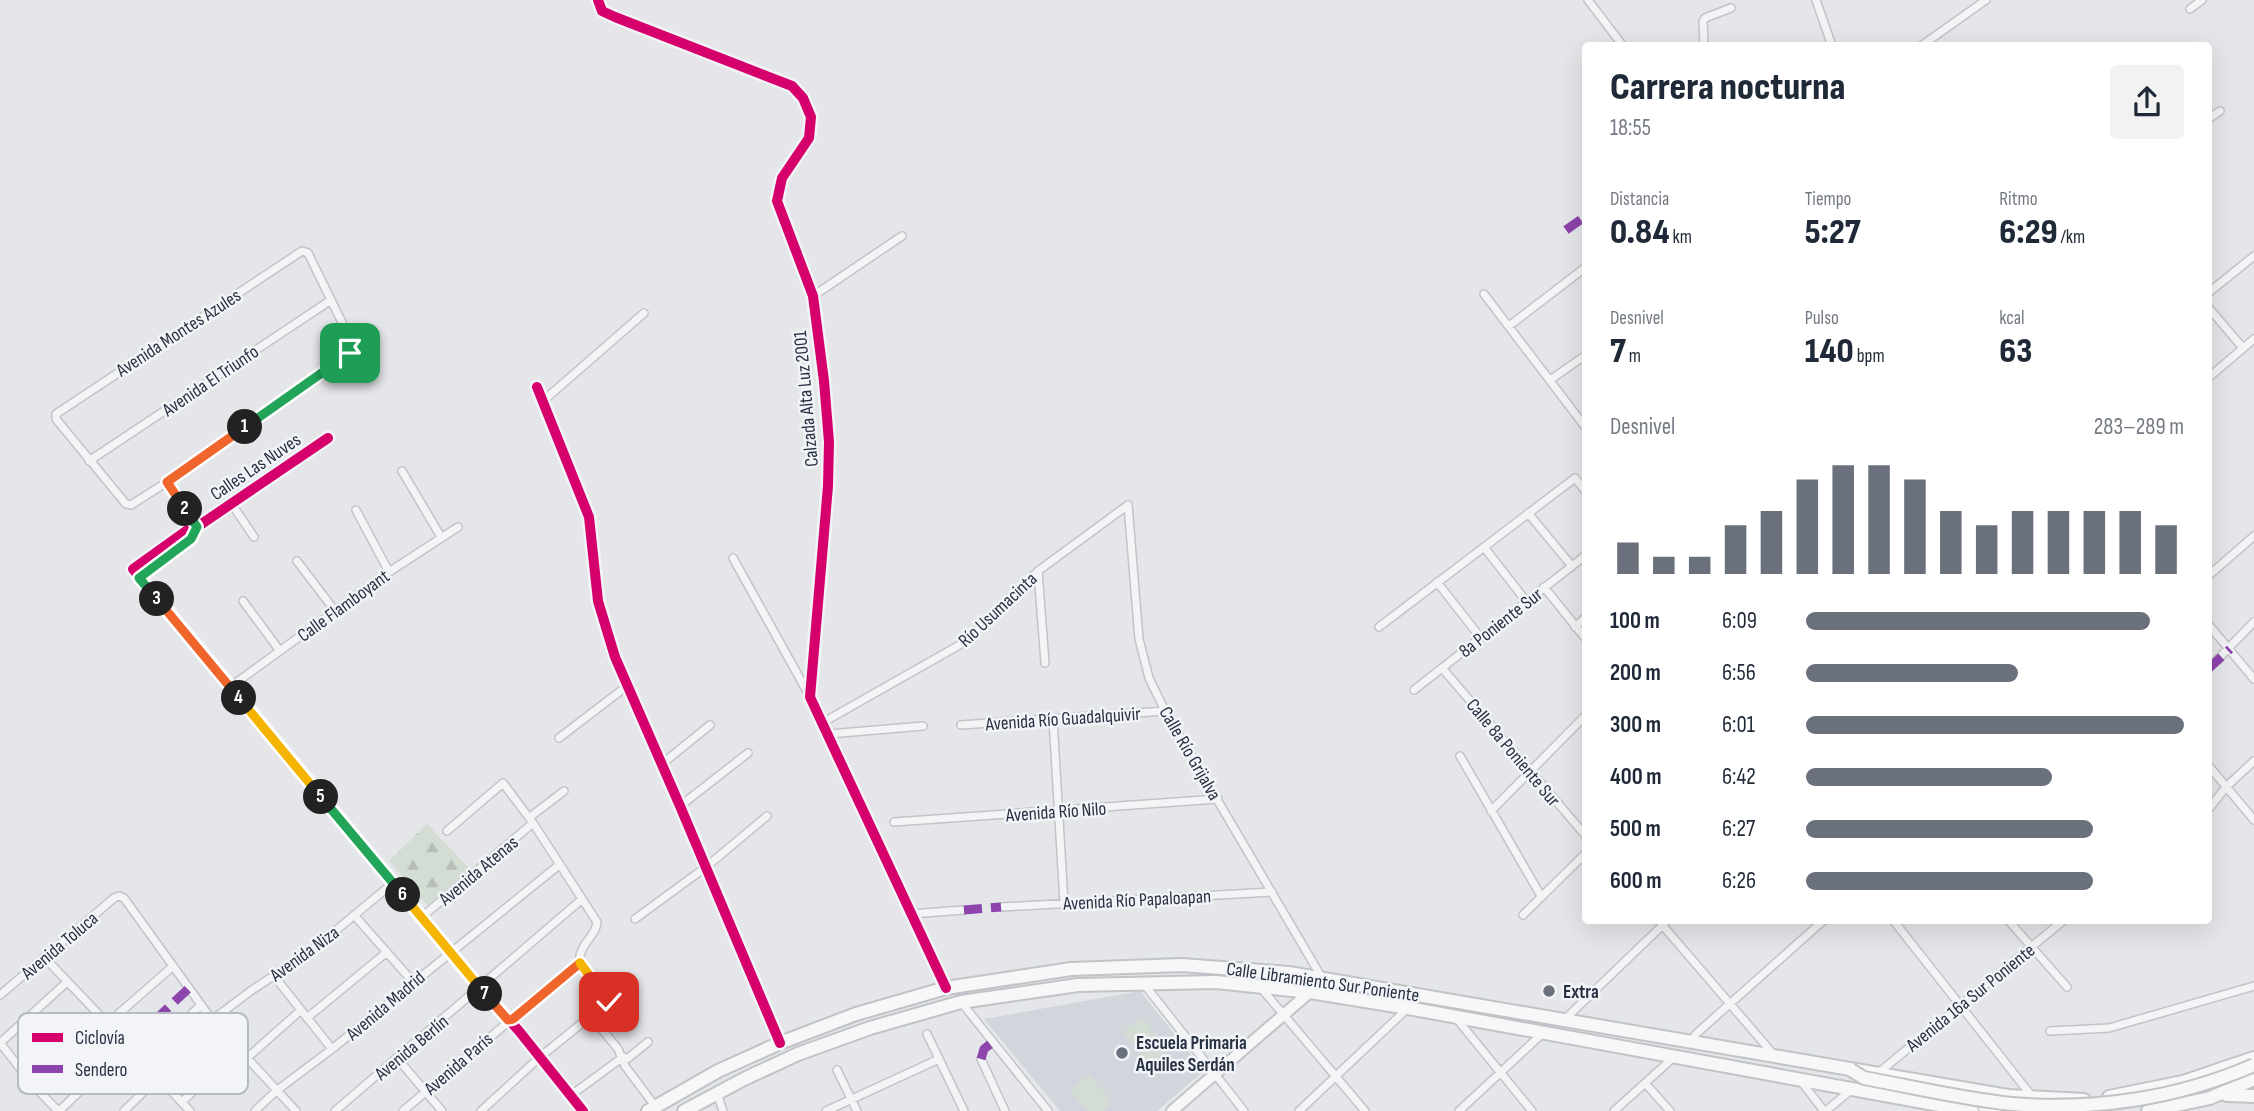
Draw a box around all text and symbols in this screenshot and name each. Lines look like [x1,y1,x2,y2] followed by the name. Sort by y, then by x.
[1610,65,1845,110] text: Carrera nocturna
[2110,65,2184,139] button: share
[1610,114,1651,142] text: 18:55
[1610,188,1669,211] text: Distancia
[1805,188,1852,211] text: Tiempo
[1999,188,2038,211] text: Ritmo
[1610,211,1670,254] text: 0.84
[1805,211,1861,254] text: 5:27
[1999,211,2058,254] text: 6:29
[1670,226,1692,249] text: km
[2058,226,2085,249] text: /km
[111,284,246,383] street label: Avenida Montes Azules
[1610,307,1664,330] text: Desnivel
[1805,307,1839,330] text: Pulso
[1999,307,2024,330] text: kcal
[320,323,380,383] pin
[789,330,824,468] street label: Calzada Alta Luz 2001
[1610,330,1626,373] text: 7
[1805,330,1854,373] text: 140
[1999,330,2032,373] text: 63
[331,334,369,372] icon: arrive
[157,341,263,422] street label: Avenida El Triunfo
[1626,345,1641,368] text: m
[1854,345,1885,368] text: bpm
[228,410,262,444] pin: 1
[1610,413,1675,441] text: Desnivel
[2094,413,2184,441] text: 283–289 m
[241,415,248,438] text: 1
[206,428,306,506] street label: Calles Las Nuves
[168,491,202,526] pin: 2
[180,497,189,520] text: 2
[293,565,395,647] street label: Calle Flamboyant
[954,568,1042,652] street label: Río Usumacinta
[140,582,174,616] pin: 3
[1454,583,1548,663] street label: 8a Poniente Sur
[152,587,161,610] text: 3
[1610,607,1660,635] text: 100 m
[1722,607,1757,635] text: 6:09
[1610,659,1661,687] text: 200 m
[1722,659,1756,687] text: 6:56
[222,680,256,716] pin: 4
[234,686,243,709] text: 4
[1461,694,1565,812] street label: Calle 8a Poniente Sur
[984,703,1142,736] street label: Avenida Río Guadalquivir
[1154,703,1226,805] street label: Calle Río Grijalva
[1610,711,1661,739] text: 300 m
[1722,711,1755,739] text: 6:01
[1610,763,1661,791] text: 400 m
[1722,763,1756,791] text: 6:42
[304,780,338,814] pin: 5
[316,785,325,808] text: 5
[1004,798,1107,828] street label: Avenida Río Nilo
[1610,815,1661,843] text: 500 m
[1722,815,1755,843] text: 6:27
[434,831,523,912] street label: Avenida Atenas
[1610,867,1662,895] text: 600 m
[1722,867,1756,895] text: 6:26
[386,878,420,912] pin: 6
[398,883,407,906] text: 6
[1062,885,1212,916] street label: Avenida Río Papaloapan
[16,907,103,986] street label: Avenida Toluca
[265,921,344,988] street label: Avenida Niza
[1901,939,2040,1058] street label: Avenida 16a Sur Poniente
[1225,958,1421,1007] street label: Calle Libramiento Sur Poniente
[341,966,430,1046] street label: Avenida Madrid
[579,972,639,1032] pin
[468,976,503,1012] pin: 7
[1563,981,1599,1004] place label: Extra
[480,982,489,1005] text: 7
[590,983,628,1021] icon: check
[1541,983,1557,999] marker: Extra
[370,1011,454,1086] street label: Avenida Berlín
[18,1013,248,1094] legend
[75,1027,125,1050] text: Ciclovía
[419,1028,498,1101] street label: Avenida París
[1135,1032,1247,1077] place label: Escuela Primaria Aquiles Serdán
[1114,1045,1130,1061] marker: Escuela Primaria Aquiles Serdán
[75,1059,128,1082] text: Sendero

